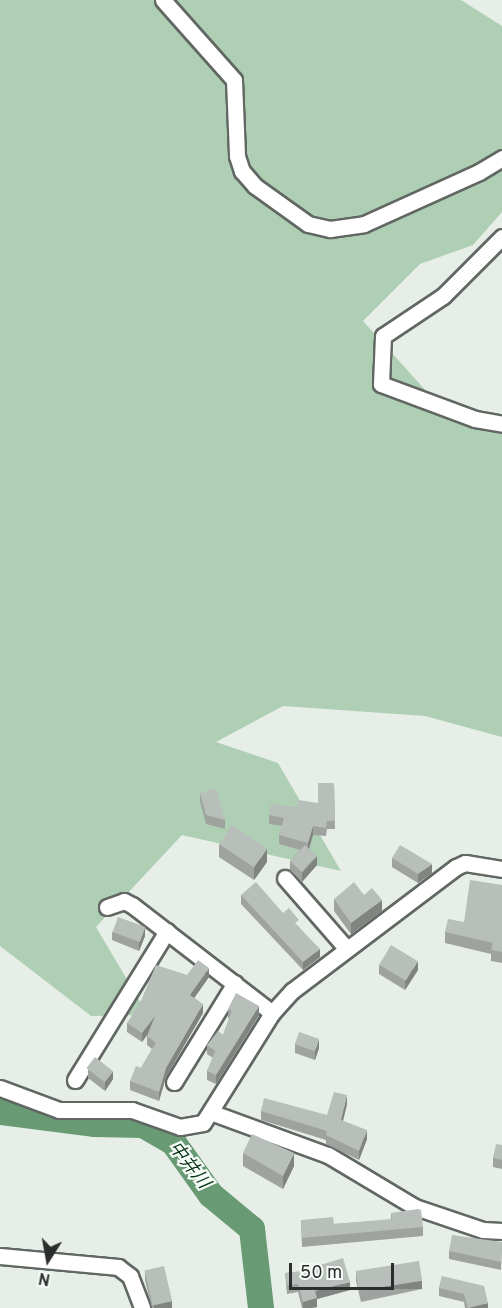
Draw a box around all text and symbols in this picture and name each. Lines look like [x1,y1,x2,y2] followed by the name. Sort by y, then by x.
[163,1138,213,1194] water label: 中井川
[18,1230,78,1290] north arrow
[292,1251,397,1289] scale bar
[300,1262,342,1285] text: 50 m
[37,1267,52,1289] text: N

